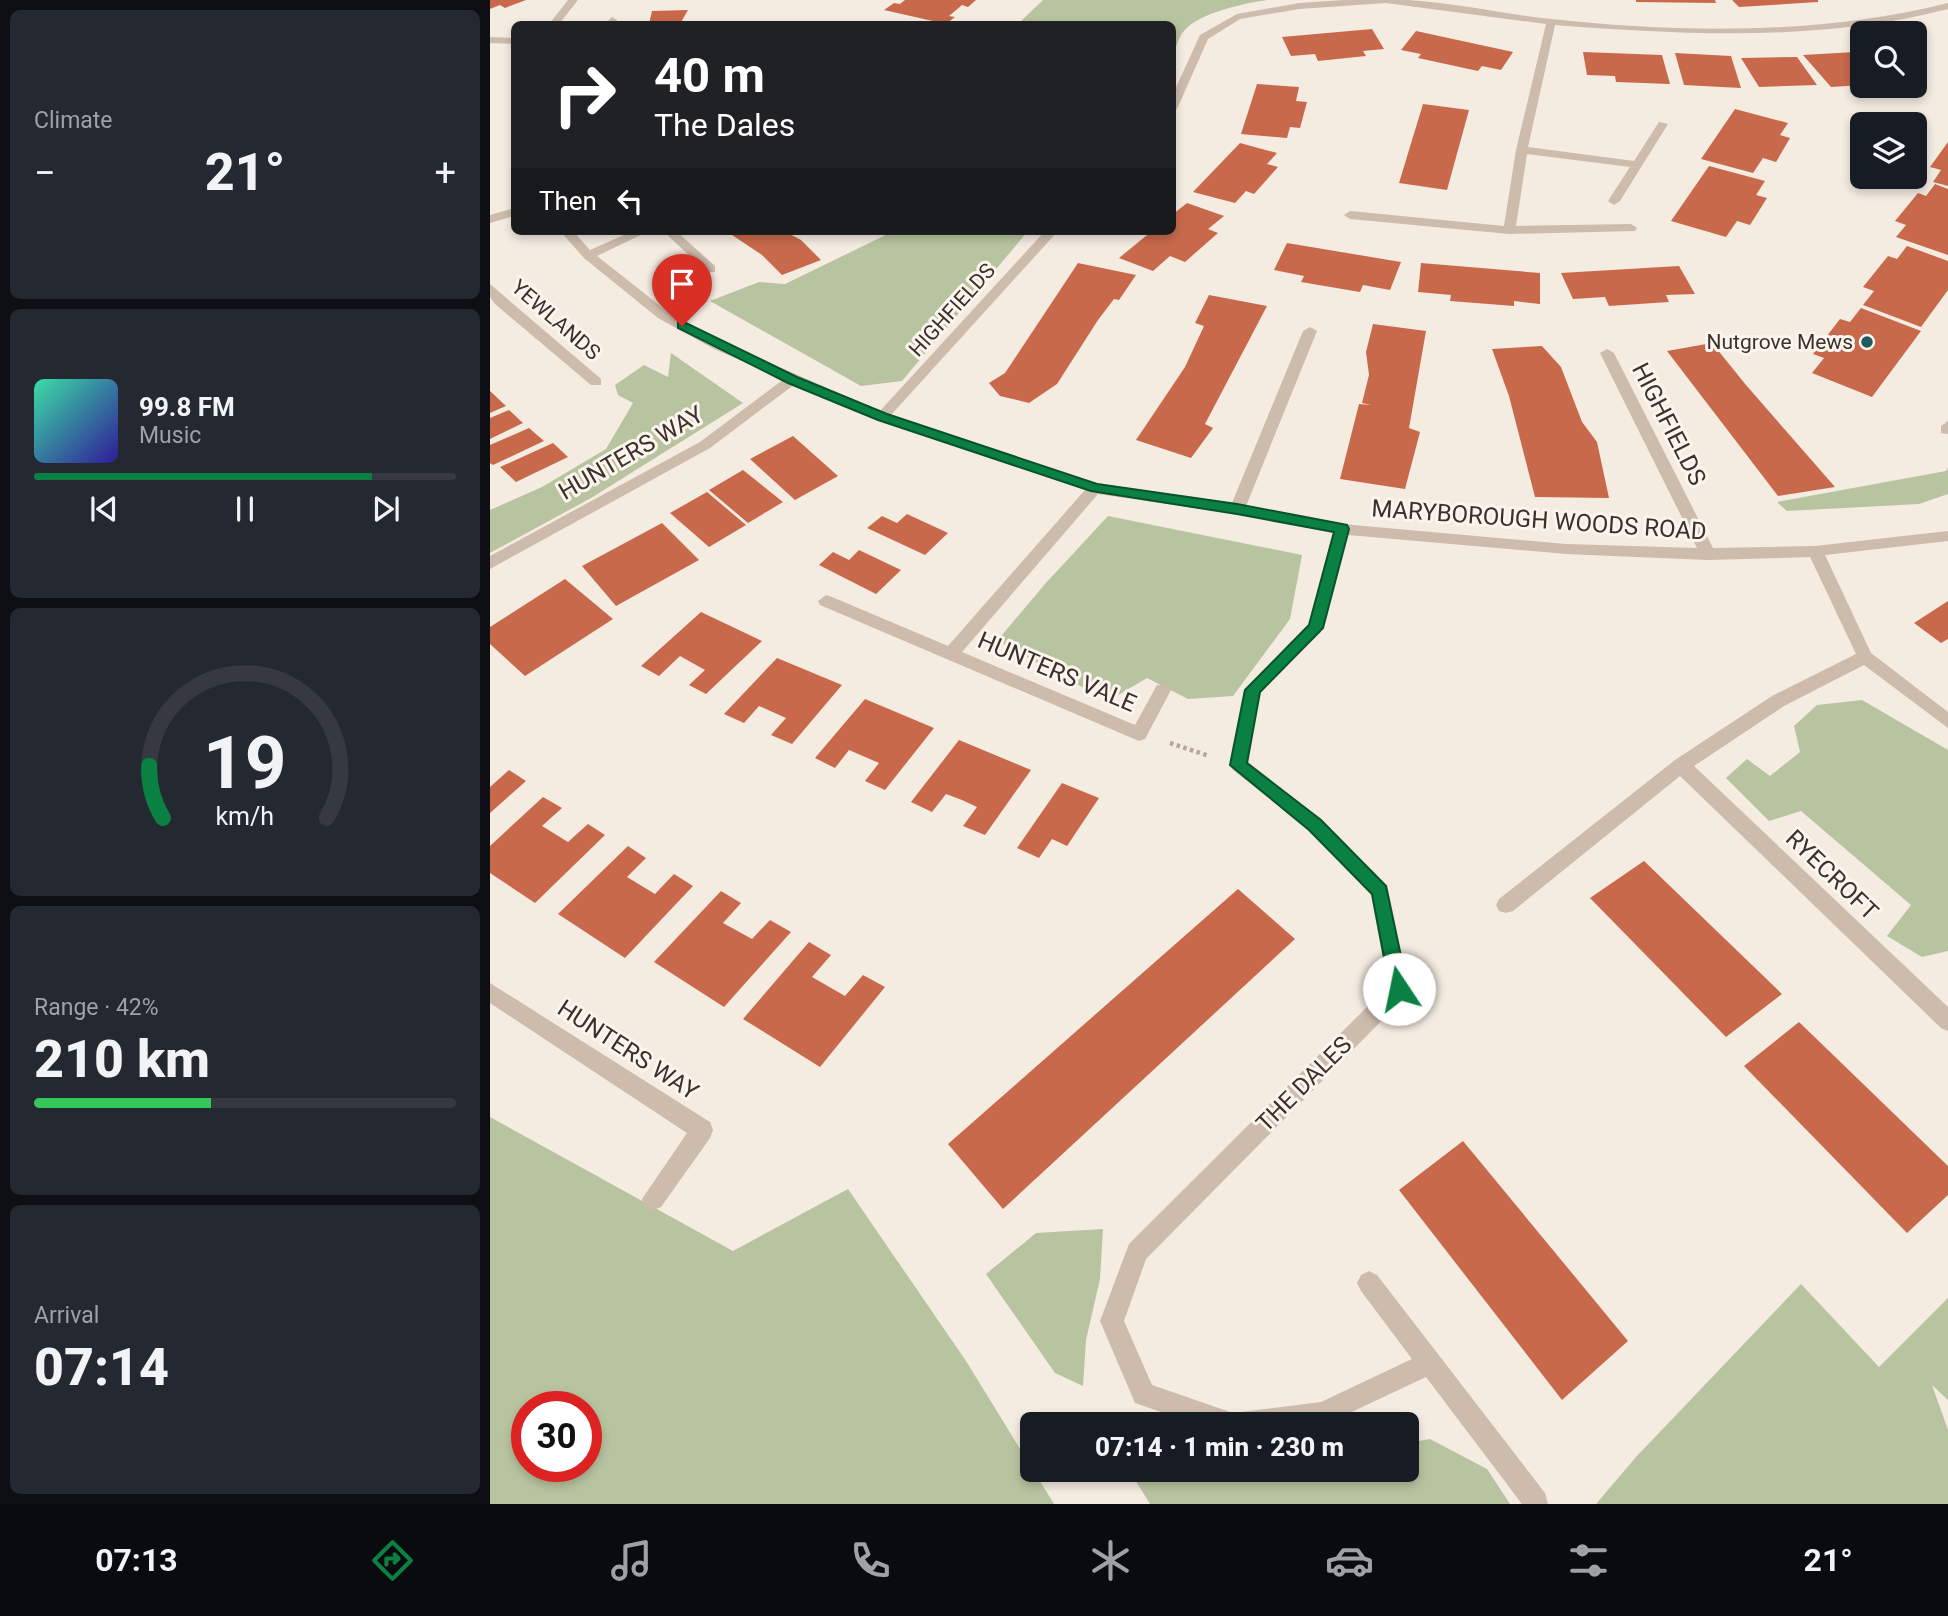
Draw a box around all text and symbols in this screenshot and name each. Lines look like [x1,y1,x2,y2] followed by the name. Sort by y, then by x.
[1850,21,1927,189] map controls
[1850,21,1927,98] button: search
[654,47,765,104] text: 40 m
[539,49,630,140] icon: right
[654,106,795,144] text: The Dales
[34,107,113,134] text: Climate
[1850,112,1927,189] button: layers
[205,142,285,203] text: 21°
[34,151,56,195] text: −
[434,151,456,195] text: +
[611,182,649,220] icon: left
[539,186,597,216] text: Then
[652,254,712,326] pin
[904,259,1000,361] street label: HIGHFIELDS
[663,265,701,303] icon: arrive
[507,275,605,365] street label: YEWLANDS
[1707,330,1853,354] place label: Nutgrove Mews
[1859,334,1875,350] marker: Nutgrove Mews
[1626,358,1712,490] street label: HIGHFIELDS
[139,392,235,422] text: 99.8 FM
[554,400,709,506] street label: HUNTERS WAY
[139,422,201,449] text: Music
[85,490,123,528] icon: previous
[226,490,264,528] icon: pause
[367,490,405,528] icon: next
[1370,494,1708,546] street label: MARYBOROUGH WOODS ROAD
[974,626,1140,718] street label: HUNTERS VALE
[203,720,287,806] text: 19
[216,802,274,831] text: km/h
[1780,824,1884,926] street label: RYECROFT
[1362,952,1436,1026] position arrow
[34,994,159,1021] text: Range · 42%
[552,994,704,1106] street label: HUNTERS WAY
[34,1029,210,1090] text: 210 km
[1251,1031,1357,1137] street label: THE DALES
[34,1302,99,1329] text: Arrival
[34,1337,169,1398] text: 07:14
[511,1391,602,1482] speed limit sign: 30
[1095,1432,1344,1462] text: 07:14 · 1 min · 230 m
[368,1536,417,1585] icon: directions
[607,1536,656,1585] icon: music
[846,1536,895,1585] icon: phone
[1086,1536,1135,1585] icon: climate
[1325,1536,1374,1585] icon: car
[1564,1536,1613,1585] icon: filters
[95,1541,178,1579] text: 07:13
[1804,1541,1853,1579] text: 21°

